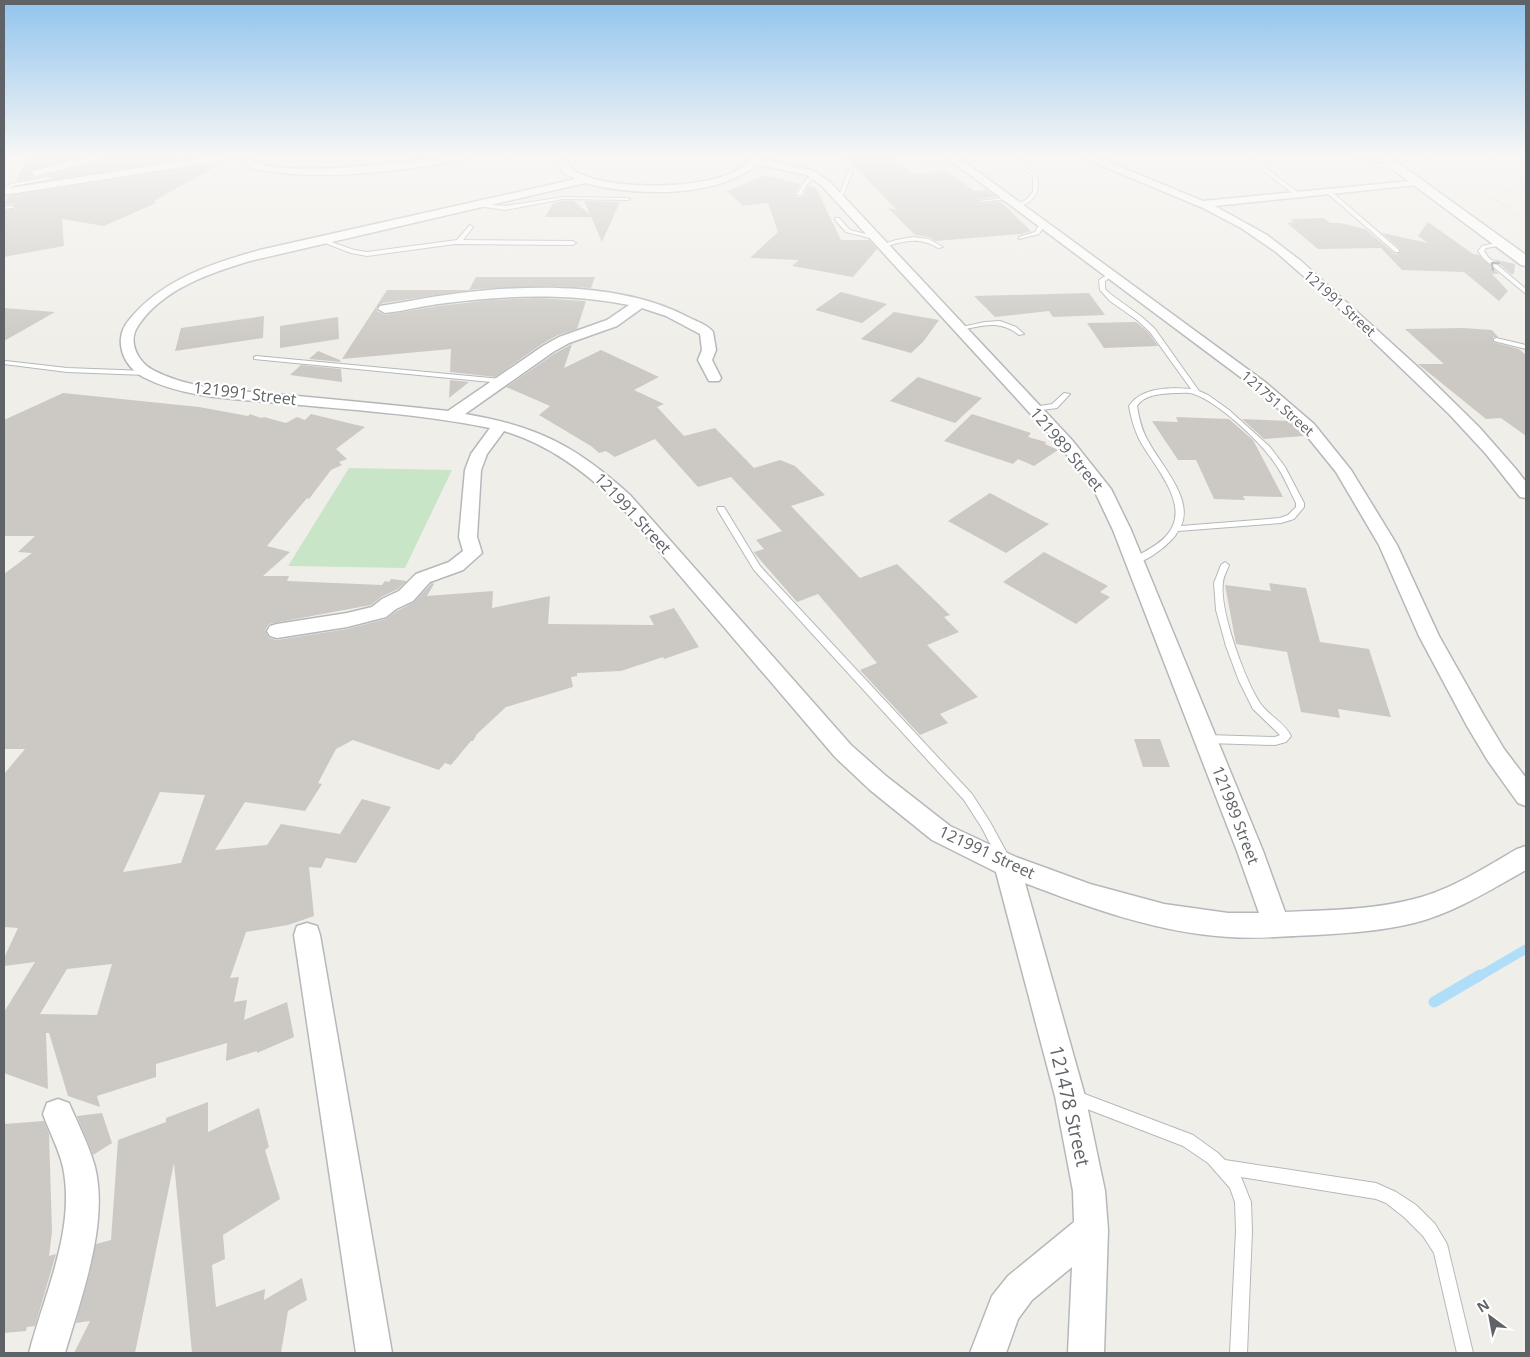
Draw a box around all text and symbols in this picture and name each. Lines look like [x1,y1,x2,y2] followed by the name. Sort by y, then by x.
[1491,261,1500,270] one-way arrow
[1300,266,1380,340] street label: 121991 Street
[1238,366,1318,440] street label: 121751 Street
[192,376,298,410] street label: 121991 Street
[1025,402,1109,496] street label: 121989 Street
[590,468,677,559] street label: 121991 Street
[1207,763,1265,868] street label: 121989 Street
[935,820,1039,884] street label: 121991 Street
[1043,1043,1097,1169] street label: 121478 Street
[1465,1292,1515,1342] north arrow
[1473,1294,1493,1317] text: N

